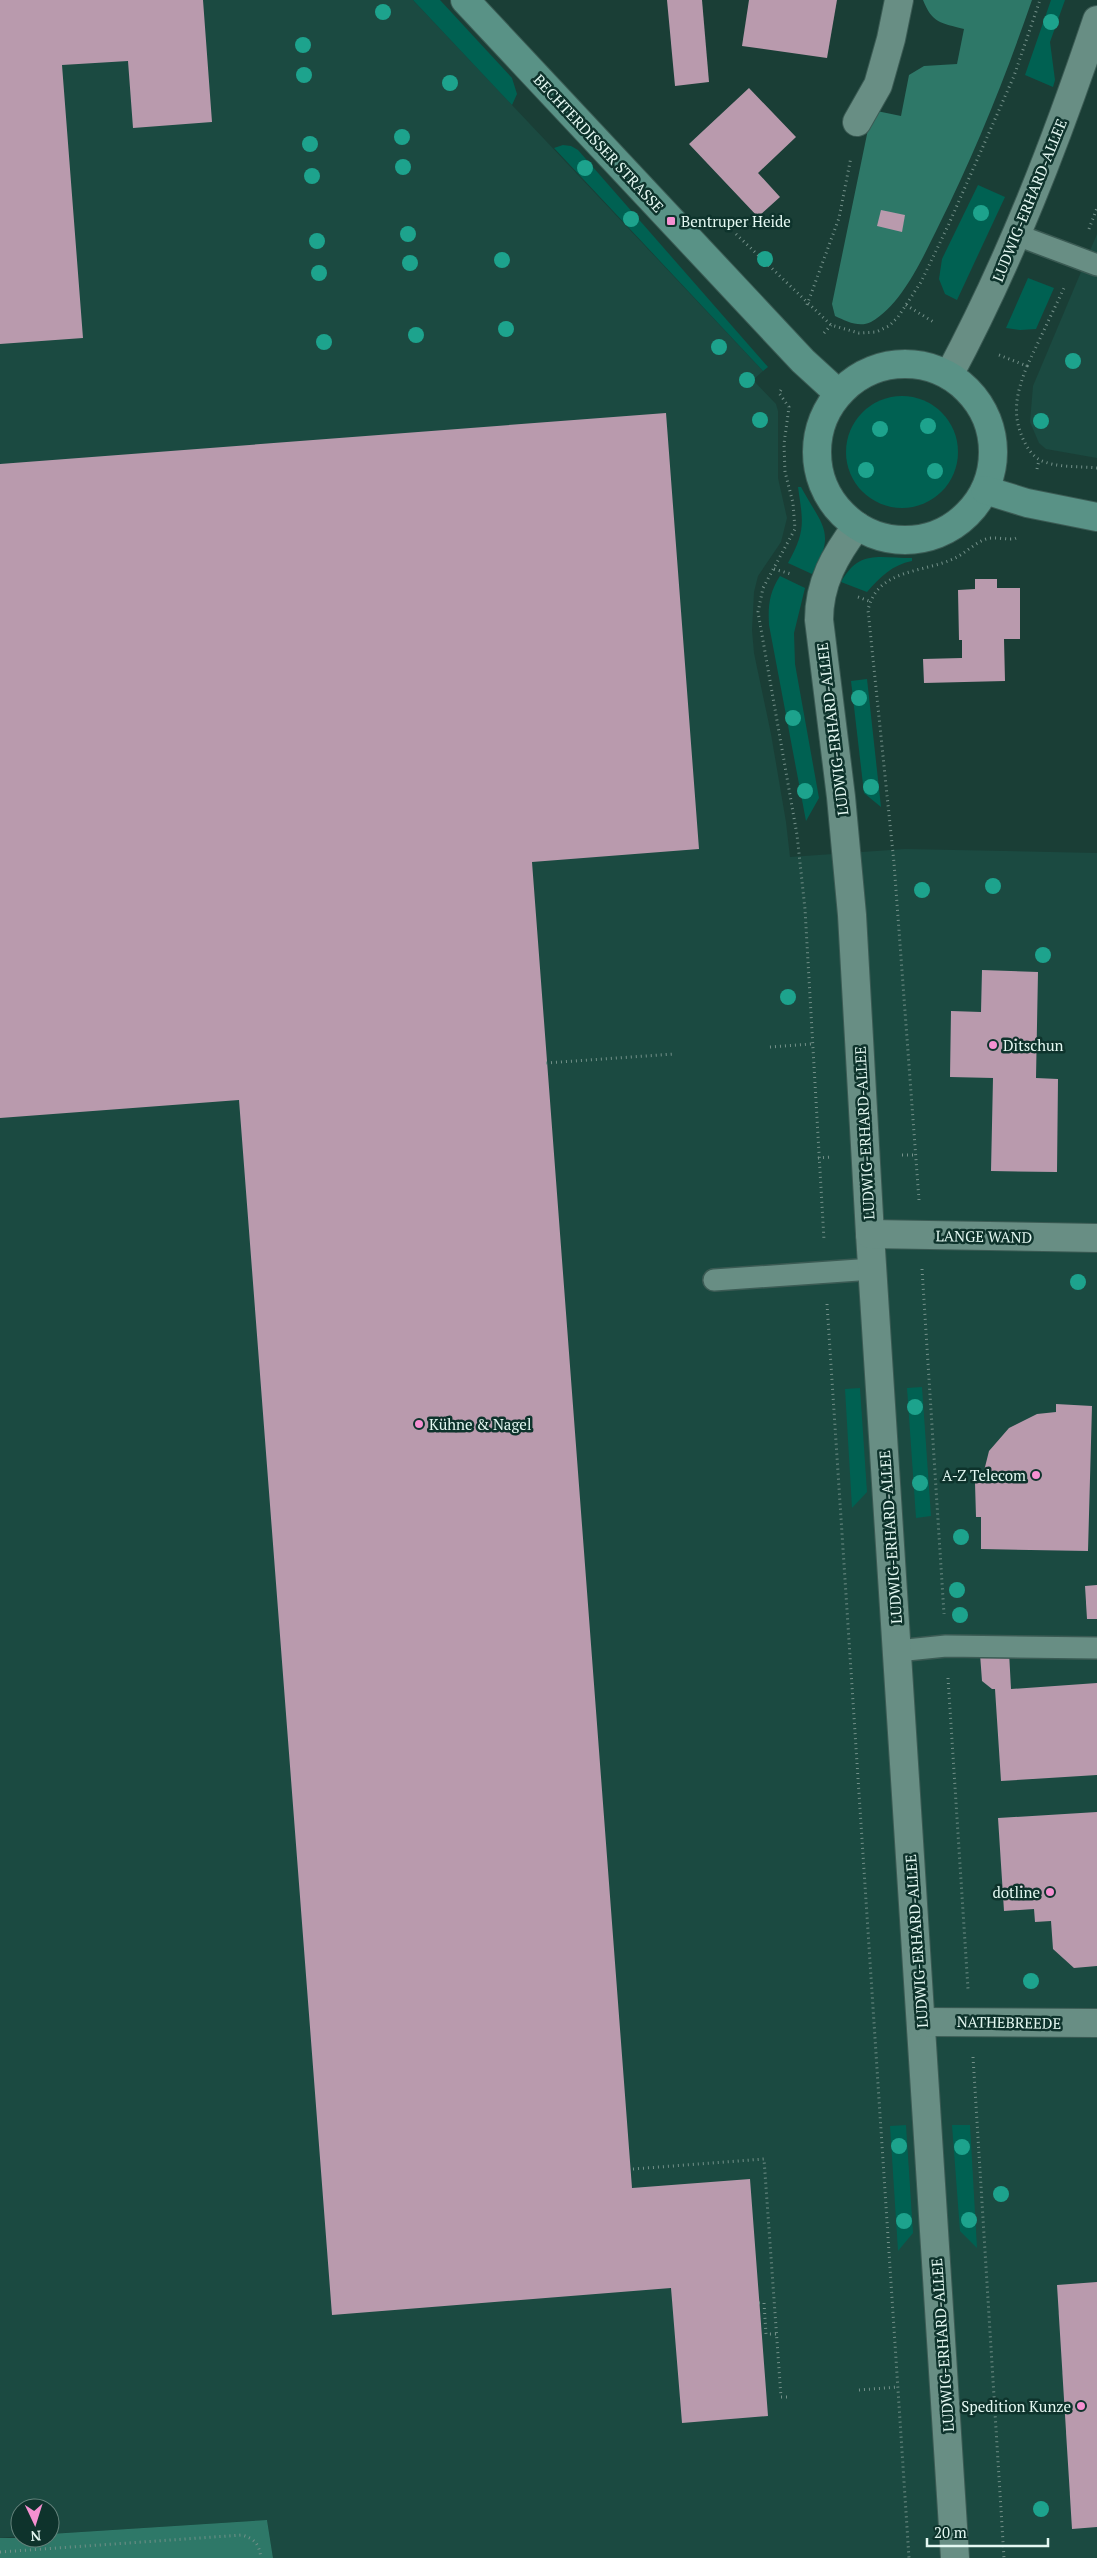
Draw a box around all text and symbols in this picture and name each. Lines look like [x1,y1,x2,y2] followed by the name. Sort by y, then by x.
[530,70,668,216] street label: BECHTERDISSER STRASSE
[987,116,1071,284] street label: LUDWIG-ERHARD-ALLEE
[681,211,791,231] place label: Bentruper Heide
[665,215,677,227] marker: Bentruper Heide
[811,641,853,817] street label: LUDWIG-ERHARD-ALLEE
[1003,1035,1064,1055] place label: Ditschun
[987,1039,999,1051] marker: Ditschun
[849,1046,879,1220] street label: LUDWIG-ERHARD-ALLEE
[936,1225,1032,1247] street label: LANGE WAND
[429,1414,531,1434] place label: Kühne & Nagel
[413,1418,425,1430] marker: Kühne & Nagel
[874,1449,906,1625] street label: LUDWIG-ERHARD-ALLEE
[942,1465,1026,1485] place label: A-Z Telecom
[1030,1469,1042,1481] marker: A-Z Telecom
[900,1853,932,2029] street label: LUDWIG-ERHARD-ALLEE
[992,1882,1040,1902] place label: dotline
[1044,1886,1056,1898] marker: dotline
[957,2011,1061,2033] street label: NATHEBREEDE
[926,2257,958,2433] street label: LUDWIG-ERHARD-ALLEE
[961,2396,1071,2416] place label: Spedition Kunze
[1075,2400,1087,2412] marker: Spedition Kunze
[10,2498,60,2548] north arrow
[927,2516,1048,2548] scale bar
[934,2522,967,2542] text: 20 m
[30,2527,42,2546] text: N

